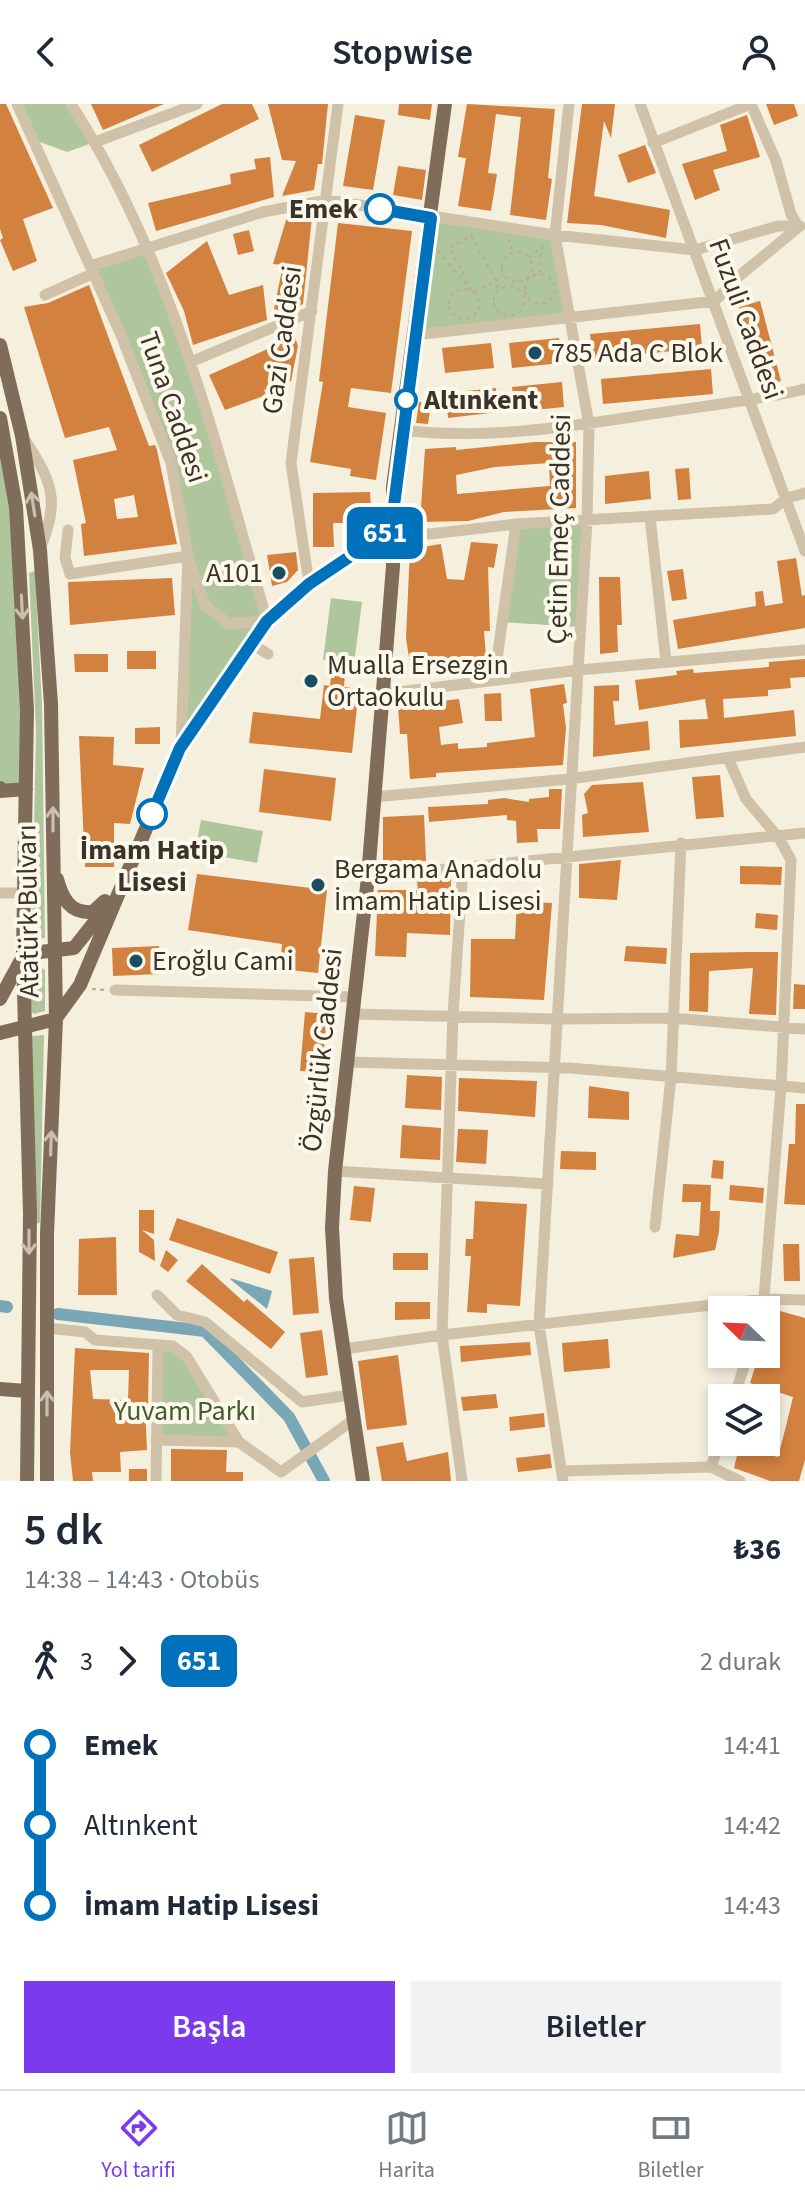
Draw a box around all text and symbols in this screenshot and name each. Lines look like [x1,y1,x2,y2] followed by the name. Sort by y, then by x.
[332,27,473,78] text: Stopwise
[24,30,68,74] icon: back
[737,30,781,74] icon: person
[289,189,359,229] place label: Emek
[365,194,395,224] marker: Emek
[698,233,794,405] street label: Fuzuli Caddesi
[252,263,312,417] street label: Gazi Caddesi
[128,326,218,488] street label: Tuna Caddesi
[551,333,723,373] place label: 785 Ada C Blok
[526,344,544,362] marker: 785 Ada C Blok
[423,380,539,420] place label: Altınkent
[395,389,417,411] marker: Altınkent
[537,413,581,645] street label: Çetin Emeç Caddesi
[25,492,40,517] one-way arrow
[339,507,431,559] line badge: 651
[363,513,407,553] text: 651
[206,553,263,593] place label: A101
[270,564,288,582] marker: A101
[15,593,30,620] one-way arrow
[327,645,509,717] place label: Mualla Ersezgin Ortaokulu
[302,672,320,690] marker: Mualla Ersezgin Ortaokulu
[137,799,167,829] marker: İmam Hatip Lisesi
[45,806,61,833] one-way arrow
[6,824,50,998] street label: Atatürk Bulvarı
[80,830,224,902] place label: İmam Hatip Lisesi
[334,849,542,921] place label: Bergama Anadolu İmam Hatip Lisesi
[309,876,327,894] marker: Bergama Anadolu İmam Hatip Lisesi
[152,941,294,981] place label: Eroğlu Cami
[291,946,353,1154] street label: Özgürlük Caddesi
[127,952,145,970] marker: Eroğlu Cami
[44,1130,59,1157] one-way arrow
[22,1228,37,1255] one-way arrow
[708,1296,780,1368] north arrow
[708,1296,780,1456] map controls
[708,1384,780,1456] button: layers
[39,1390,55,1417] one-way arrow
[113,1391,256,1431] park label: Yuvam Parkı
[24,1499,103,1562] text: 5 dk
[733,1528,781,1571] text: ₺36
[24,1561,259,1598] text: 14:38 – 14:43 · Otobüs
[24,1639,68,1683] icon: walk
[105,1639,149,1683] icon: forward
[177,1641,221,1681] text: 651
[80,1643,93,1680] text: 3
[700,1643,781,1680] text: 2 durak
[84,1724,158,1767] text: Emek
[723,1727,781,1764] text: 14:41
[84,1804,198,1847] text: Altınkent
[723,1807,781,1844] text: 14:42
[84,1884,319,1927] text: İmam Hatip Lisesi
[723,1887,781,1924] text: 14:43
[24,1981,395,2073] button: Başla
[411,1981,781,2073] button: Biletler
[101,2106,176,2186] tab: Yol tarifi
[378,2106,435,2186] tab: Harita
[637,2106,704,2186] tab: Biletler

